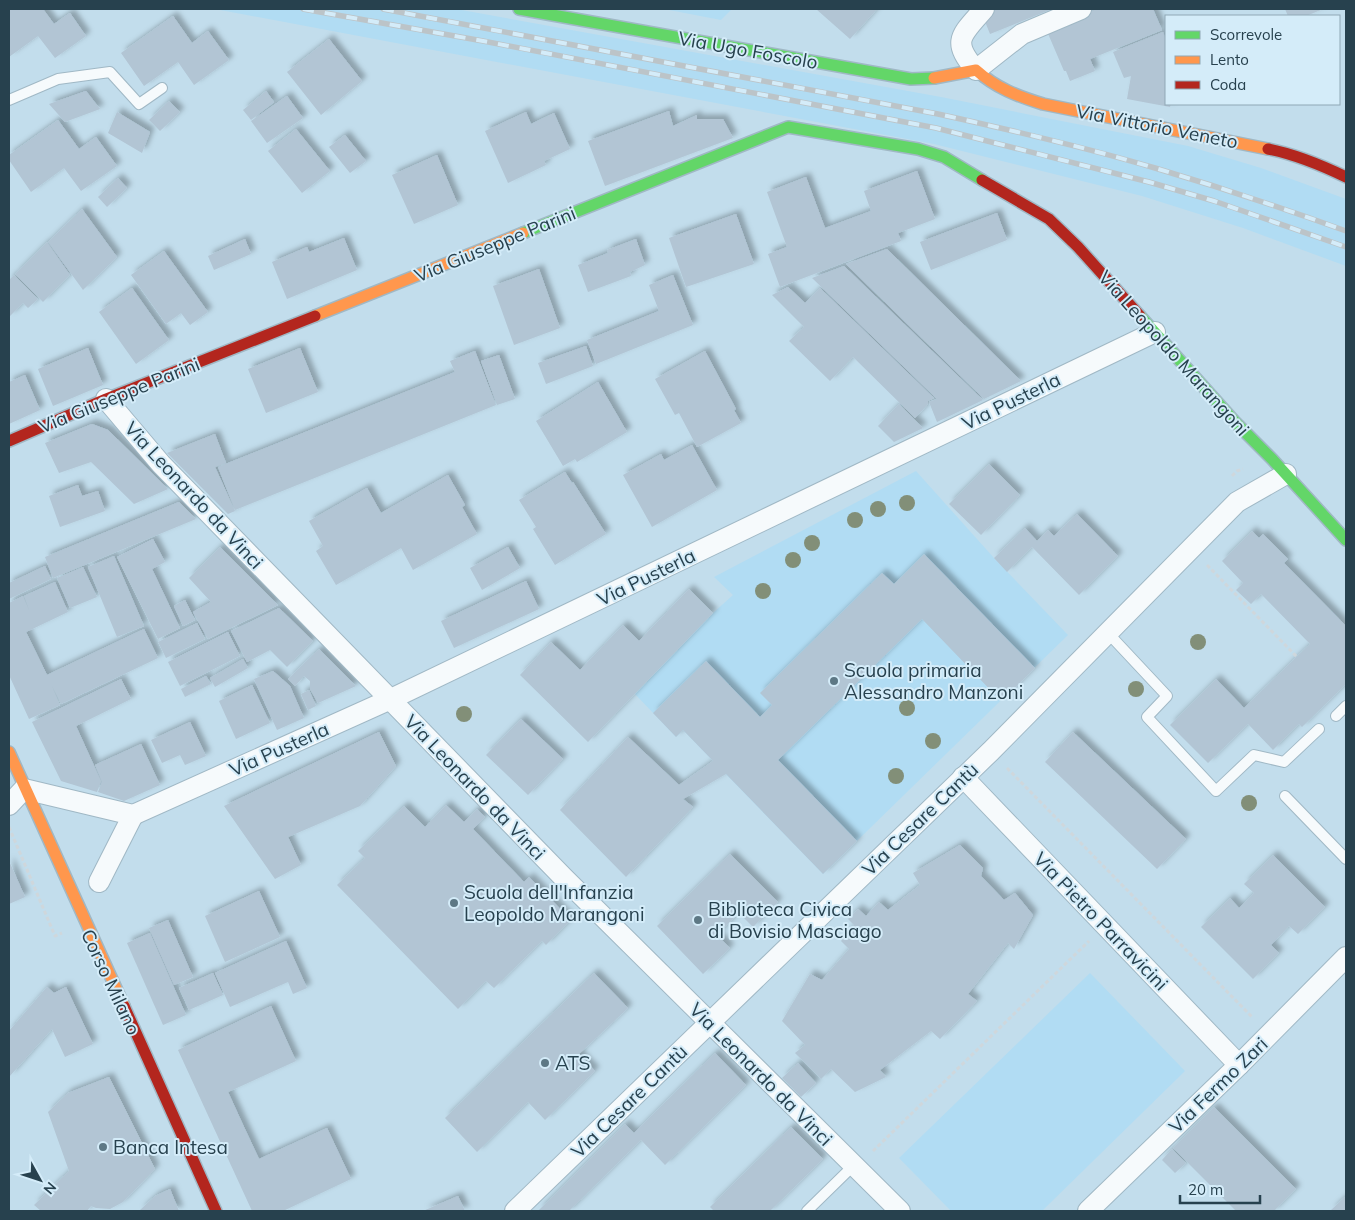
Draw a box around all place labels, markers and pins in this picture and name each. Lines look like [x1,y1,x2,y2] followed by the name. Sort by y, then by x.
[844,658,1023,704] place label: Scuola primaria Alessandro Manzoni
[828,675,840,687] marker: Scuola primaria Alessandro Manzoni
[464,880,644,926] place label: Scuola dell'Infanzia Leopoldo Marangoni
[448,897,460,909] marker: Scuola dell'Infanzia Leopoldo Marangoni
[708,897,882,943] place label: Biblioteca Civica di Bovisio Masciago
[692,914,704,926] marker: Biblioteca Civica di Bovisio Masciago
[555,1051,590,1075] place label: ATS
[539,1057,551,1069] marker: ATS
[113,1135,228,1159] place label: Banca Intesa
[97,1141,109,1153] marker: Banca Intesa

